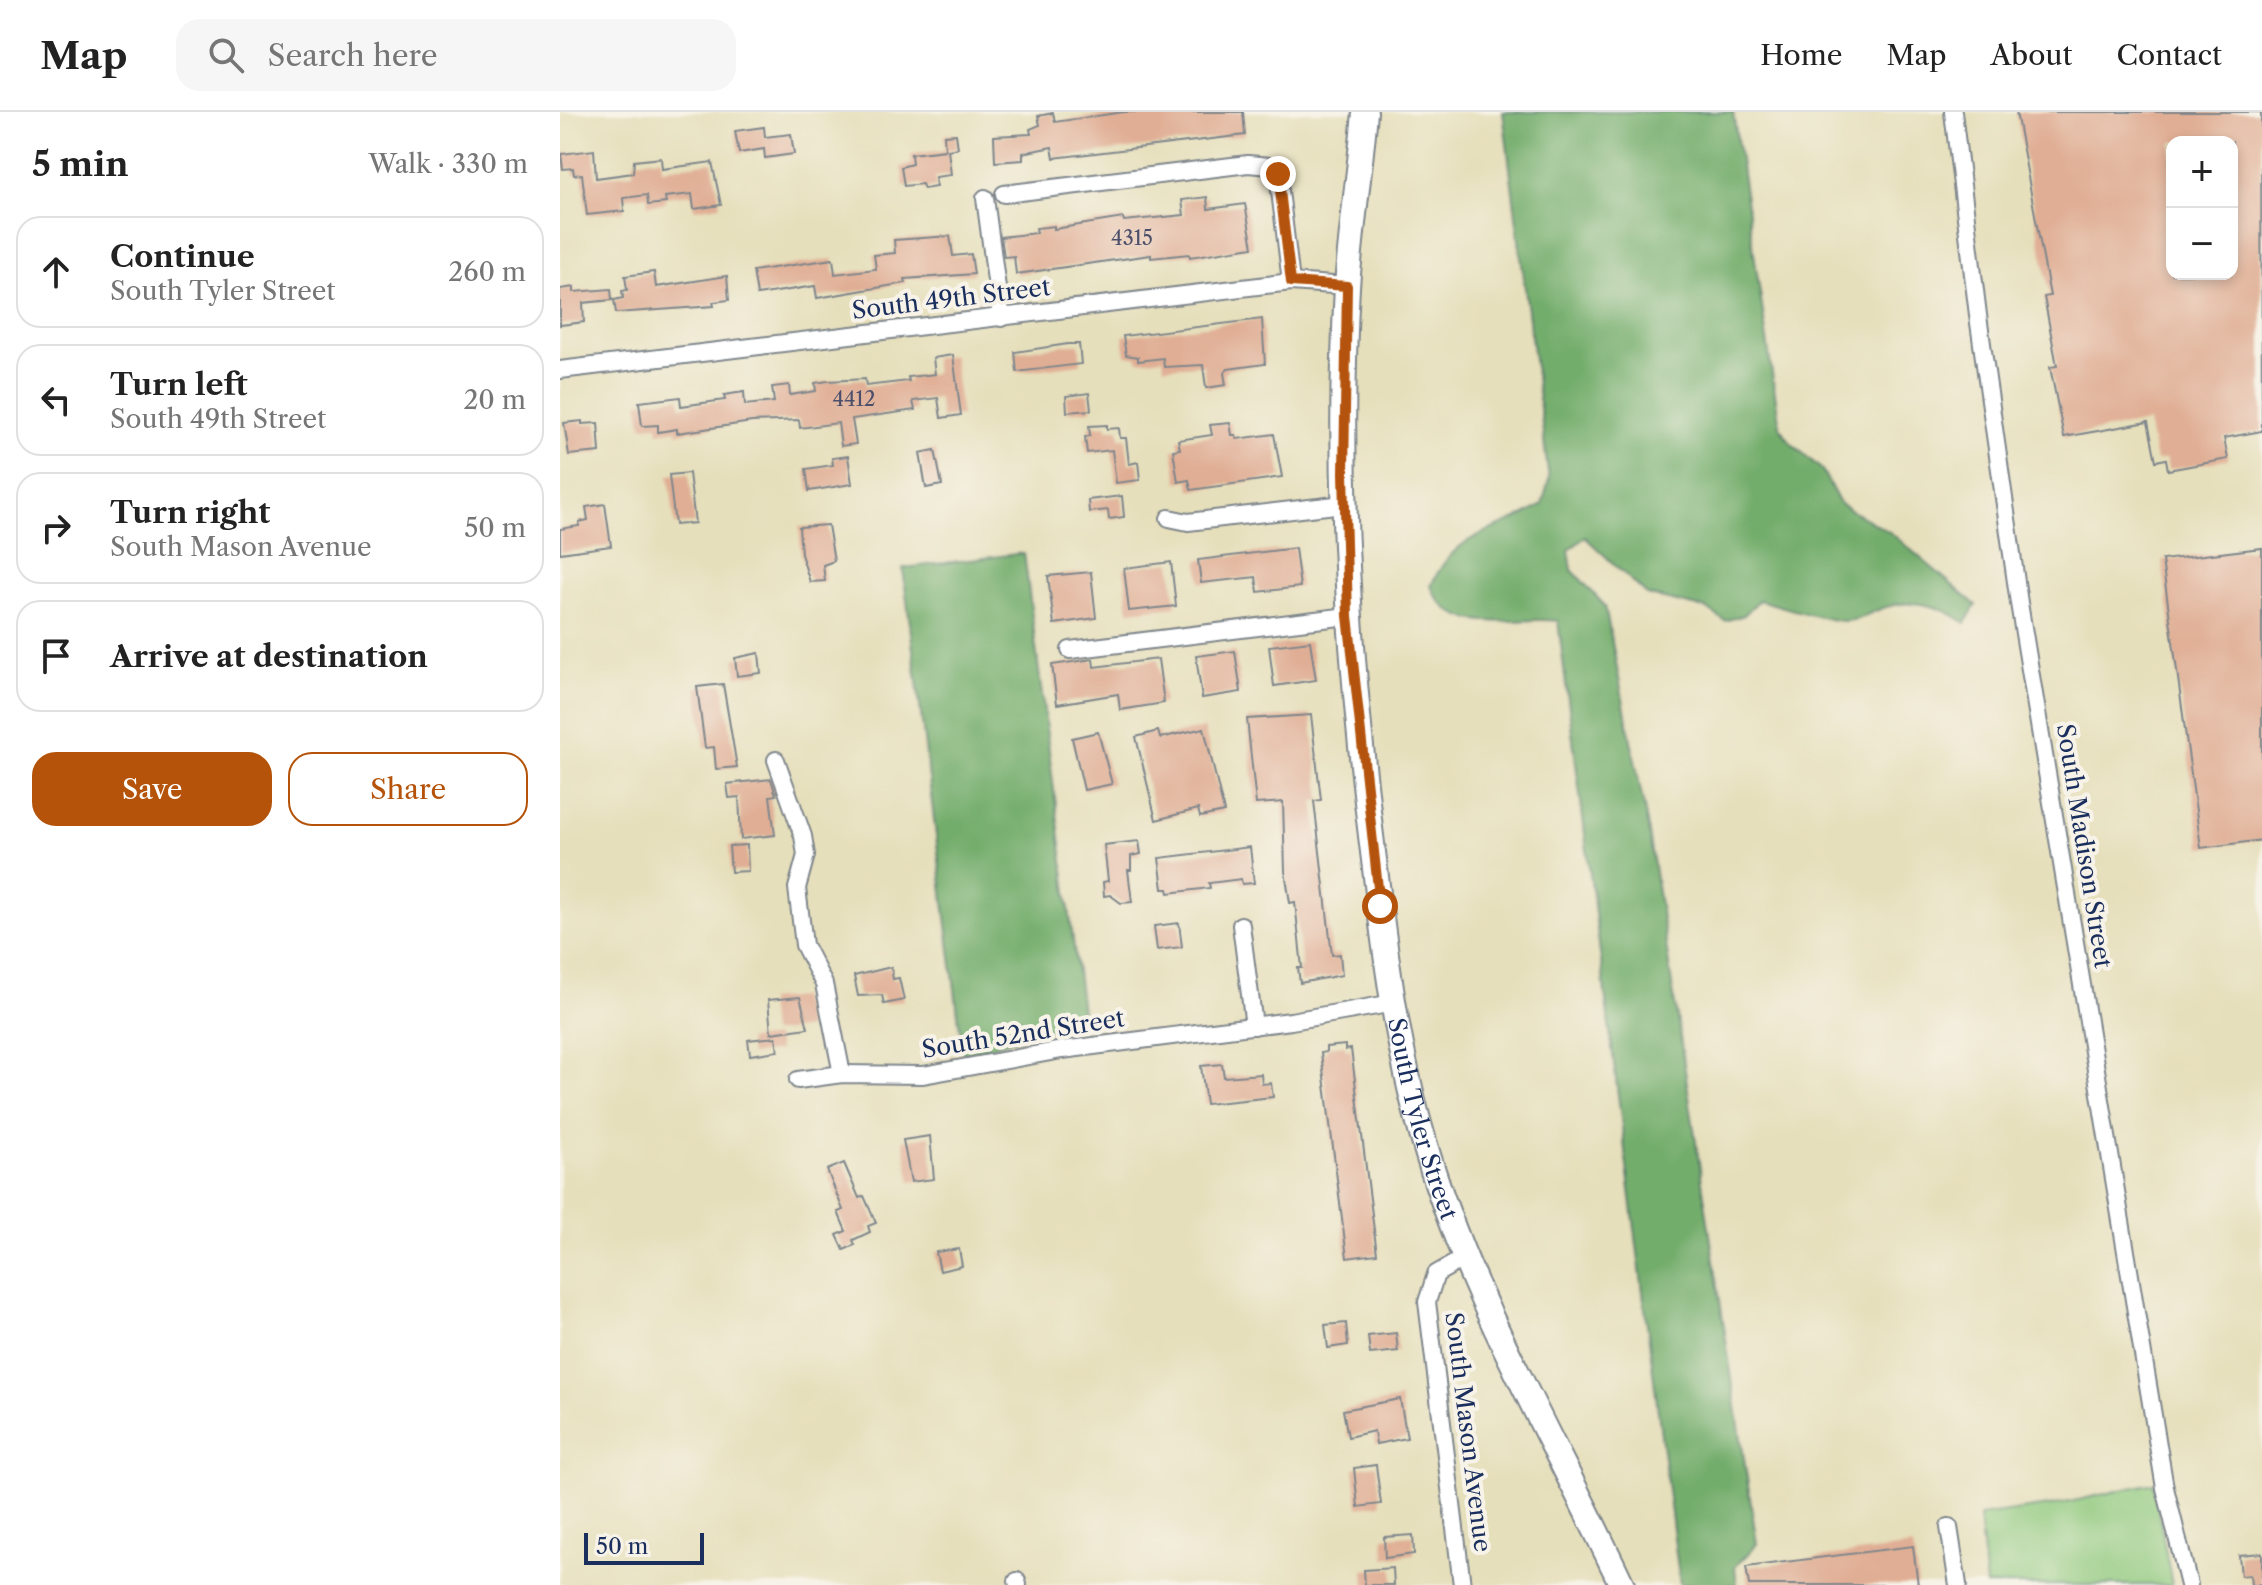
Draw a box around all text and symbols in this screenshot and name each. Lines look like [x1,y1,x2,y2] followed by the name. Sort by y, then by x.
[176,19,736,91] search box
[40,32,128,79] text: Map
[204,33,248,77] icon: search
[268,37,438,74] text: Search here
[1760,38,1842,72] text: Home
[1886,38,1946,72] text: Map
[1990,38,2072,72] text: About
[2116,38,2222,72] text: Contact
[2166,136,2238,280] map controls
[2166,136,2238,208] button: +
[32,143,129,185] text: 5 min
[369,148,528,180] text: Walk · 330 m
[1260,156,1296,192] route end
[2166,208,2238,280] button: −
[1111,226,1153,250] house number: 4315
[110,238,255,275] text: Continue
[34,250,78,294] icon: ahead
[448,256,526,288] text: 260 m
[850,272,1052,325] street label: South 49th Street
[110,275,336,307] text: South Tyler Street
[110,366,247,403] text: Turn left
[34,378,78,422] icon: left
[463,384,526,416] text: 20 m
[832,387,876,411] house number: 4412
[110,403,326,435] text: South 49th Street
[110,494,270,531] text: Turn right
[34,506,78,550] icon: right
[464,512,526,544] text: 50 m
[110,531,372,563] text: South Mason Avenue
[34,634,78,678] icon: arrive
[110,638,428,675] text: Arrive at destination
[2051,722,2118,971] street label: South Madison Street
[32,752,272,826] button: Save
[288,752,528,826] button: Share
[1362,888,1398,924] route start
[920,1003,1127,1064] street label: South 52nd Street
[1382,1015,1464,1224] street label: South Tyler Street
[1439,1310,1498,1554] street label: South Mason Avenue
[584,1529,704,1565] scale bar
[596,1533,648,1560] text: 50 m

